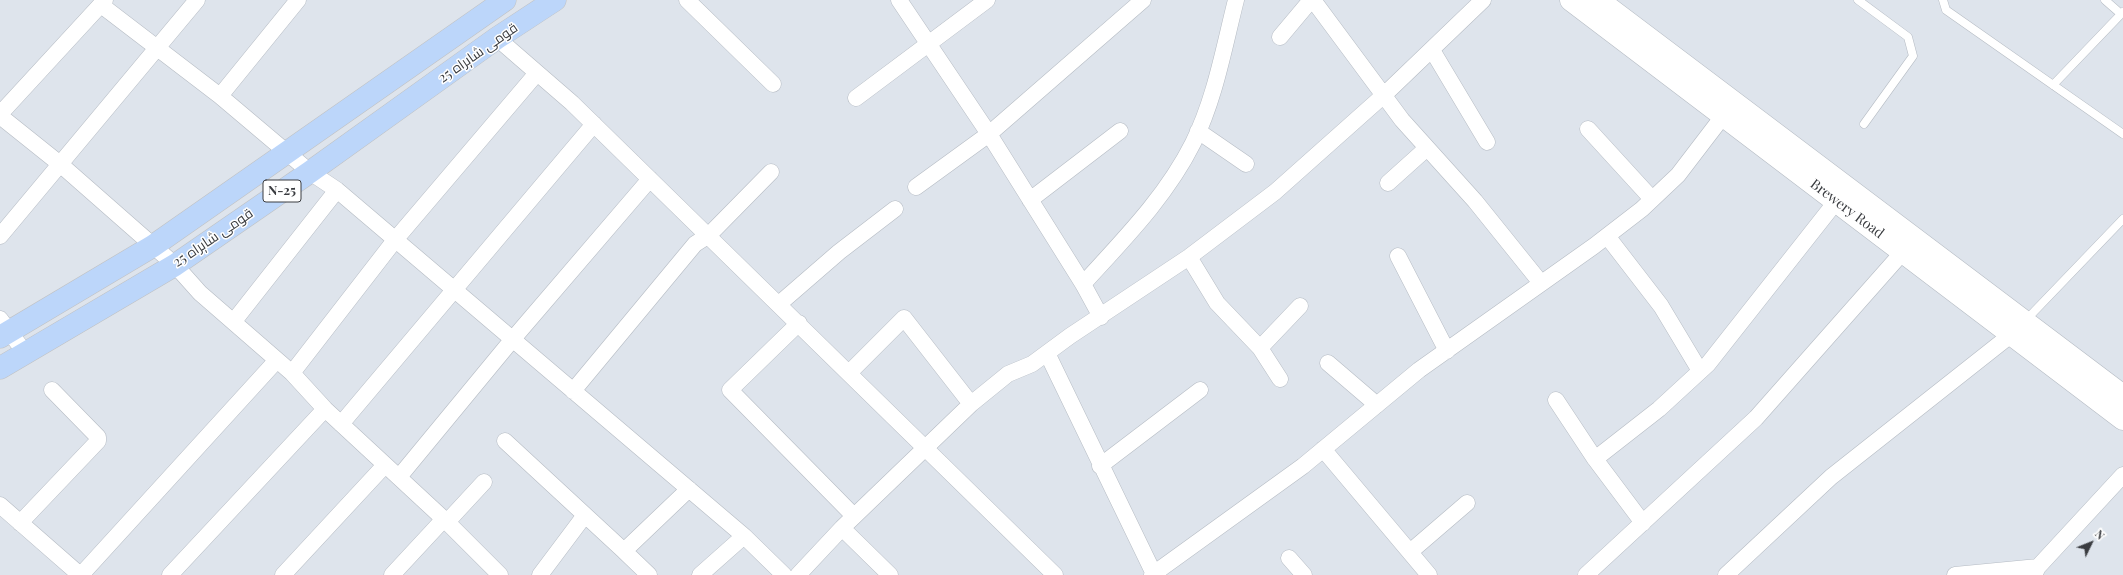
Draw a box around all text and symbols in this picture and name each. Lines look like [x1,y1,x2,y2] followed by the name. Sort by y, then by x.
[435,19,521,87] street label: قومی شاہراہ 25
[1807,176,1887,242] street label: Brewery Road
[263,180,301,202] road number: N-25
[170,205,256,271] street label: قومی شاہراہ 25
[2071,523,2111,563] north arrow
[2092,526,2108,542] text: N

